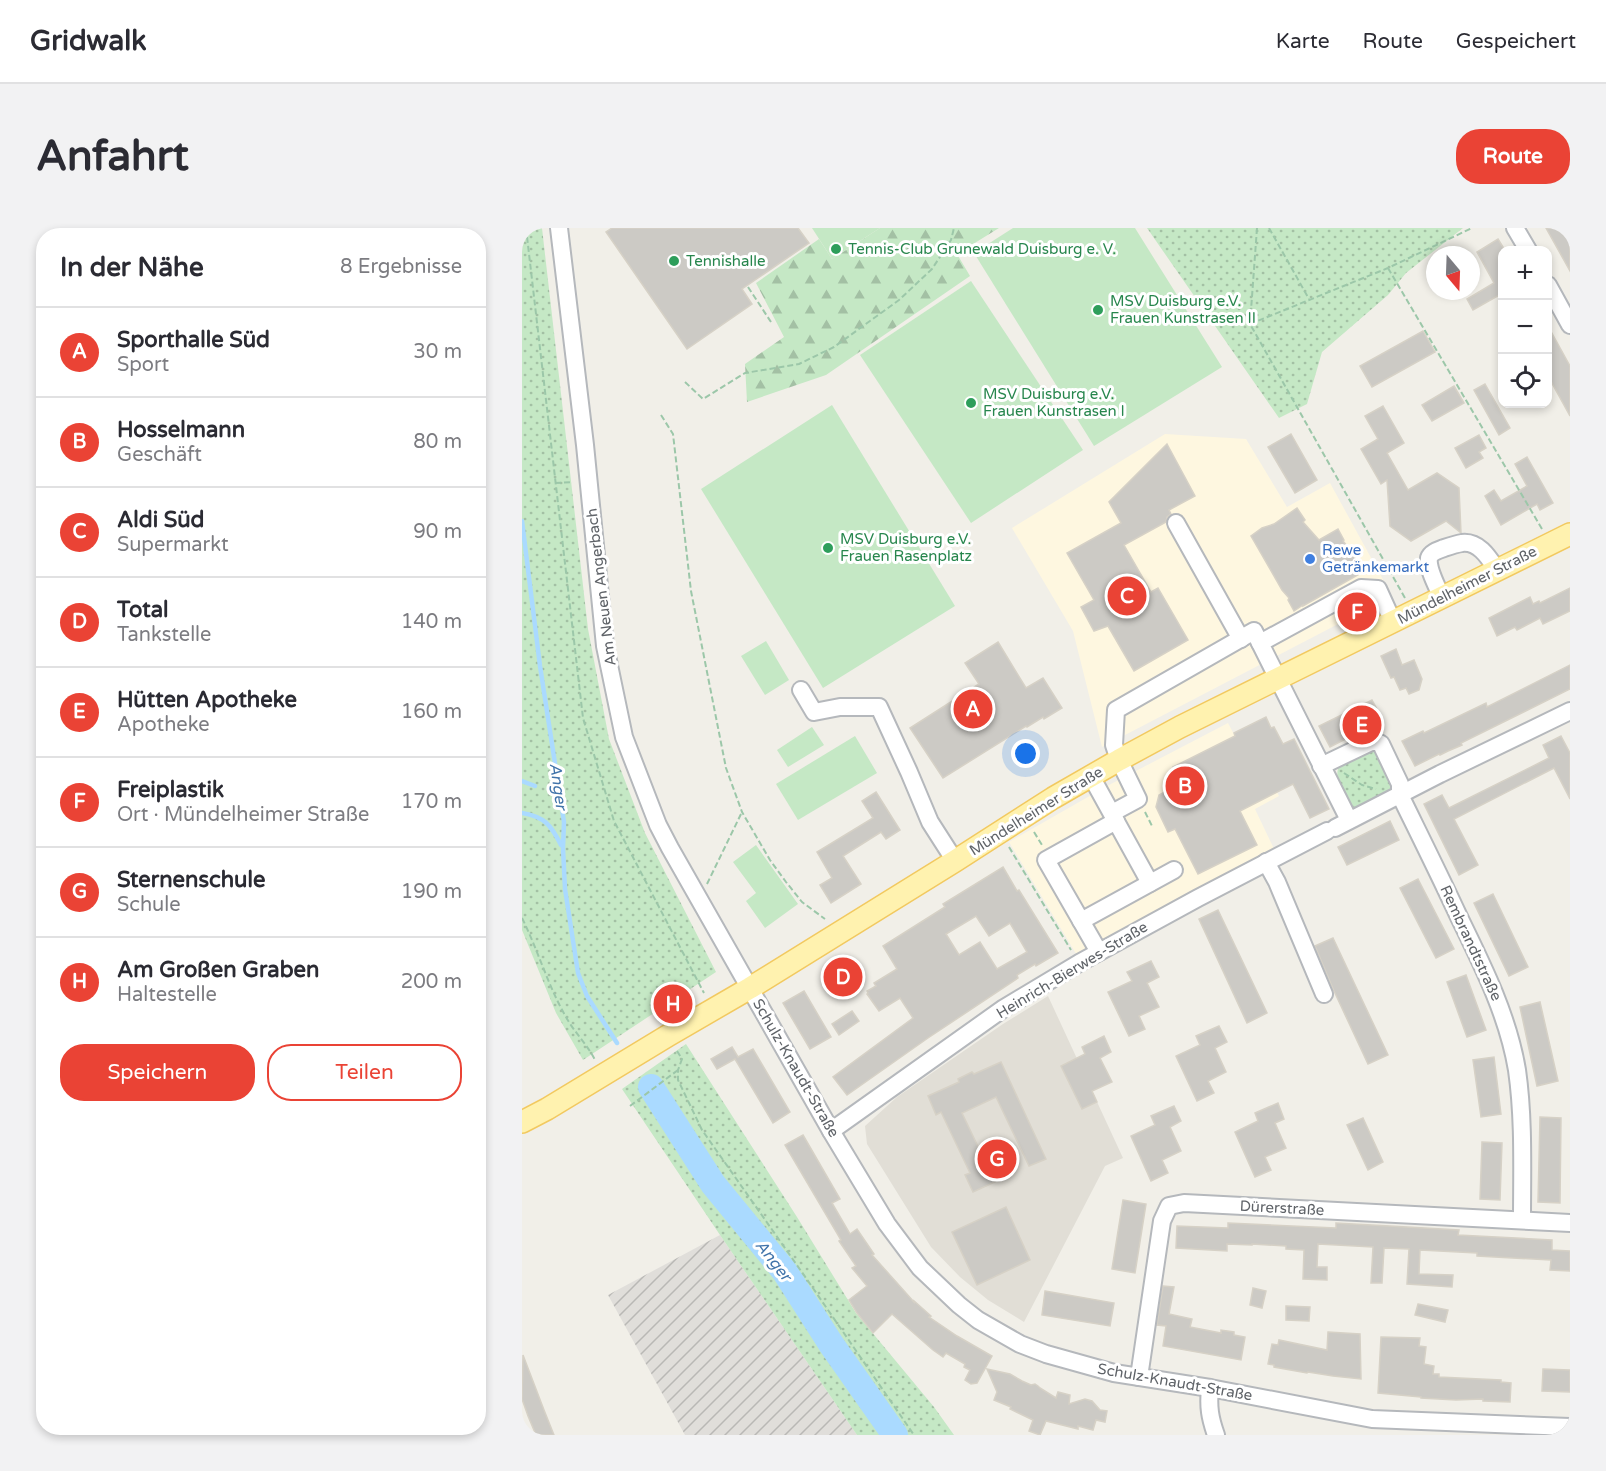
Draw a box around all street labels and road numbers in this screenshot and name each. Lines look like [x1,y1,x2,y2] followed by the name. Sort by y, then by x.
[582,507,620,667] street label: Am Neuen Angerbach
[1394,542,1540,628] street label: Mündelheimer Straße
[966,763,1106,859] street label: Mündelheimer Straße
[1436,882,1506,1004] street label: Rembrandtstraße
[993,918,1151,1022] street label: Heinrich-Bierwes-Straße
[749,996,843,1140] street label: Schulz-Knaudt-Straße
[1239,1197,1325,1219] street label: Dürerstraße
[1096,1360,1254,1404] street label: Schulz-Knaudt-Straße

